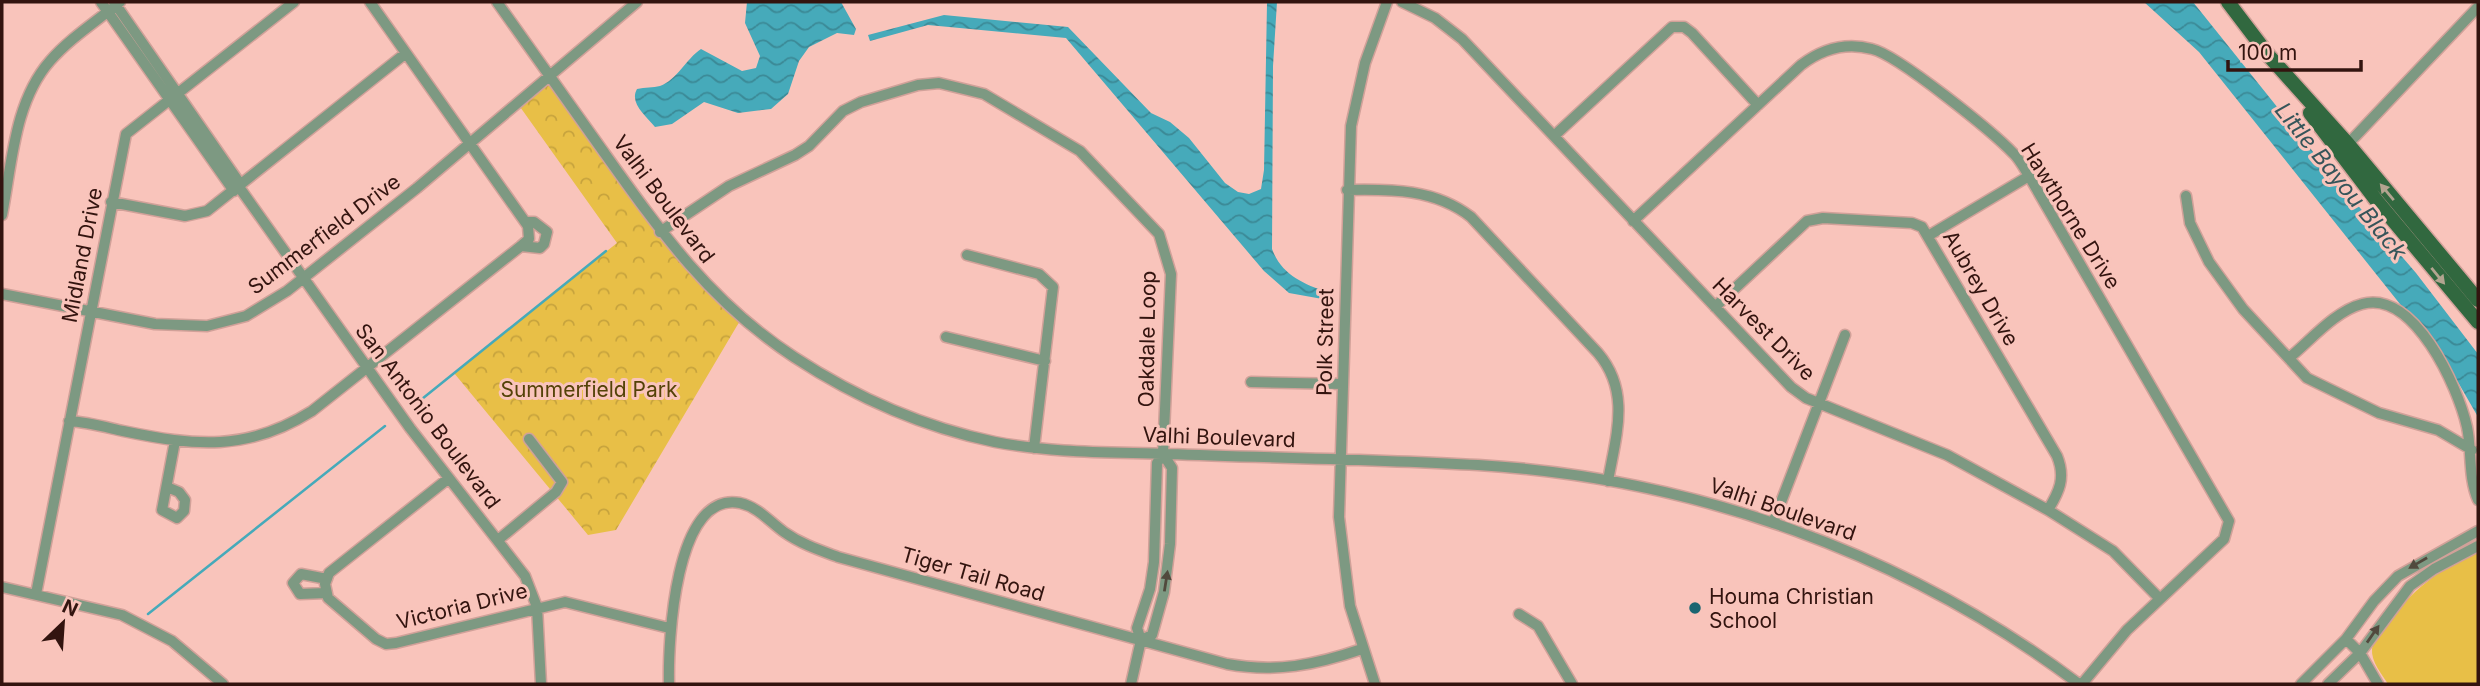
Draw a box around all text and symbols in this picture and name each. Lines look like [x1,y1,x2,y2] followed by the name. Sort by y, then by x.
[2228,28,2361,72] scale bar
[2238,40,2297,65] text: 100 m
[2269,97,2413,266] water label: Little Bayou Black
[608,130,720,268] street label: Valhi Boulevard
[2016,138,2126,294] street label: Hawthorne Drive
[243,169,405,299] street label: Summerfield Drive
[2380,183,2395,201] one-way arrow
[57,185,107,325] street label: Midland Drive
[1938,226,2024,350] street label: Aubrey Drive
[2430,266,2445,284] one-way arrow
[1133,270,1161,408] street label: Oakdale Loop
[1707,272,1821,386] street label: Harvest Drive
[1312,288,1338,396] street label: Polk Street
[350,319,506,513] street label: San Antonio Boulevard
[500,377,678,402] park label: Summerfield Park
[1142,422,1296,452] street label: Valhi Boulevard
[1706,472,1860,546] street label: Valhi Boulevard
[898,542,1048,606] street label: Tiger Tail Road
[2408,557,2427,569] one-way arrow
[1161,570,1172,592] one-way arrow
[394,578,530,634] street label: Victoria Drive
[1709,584,1874,633] place label: Houma Christian School
[28,588,98,658] north arrow
[59,595,81,622] text: N
[1687,600,1703,616] marker: Houma Christian School
[2366,625,2380,643] one-way arrow

